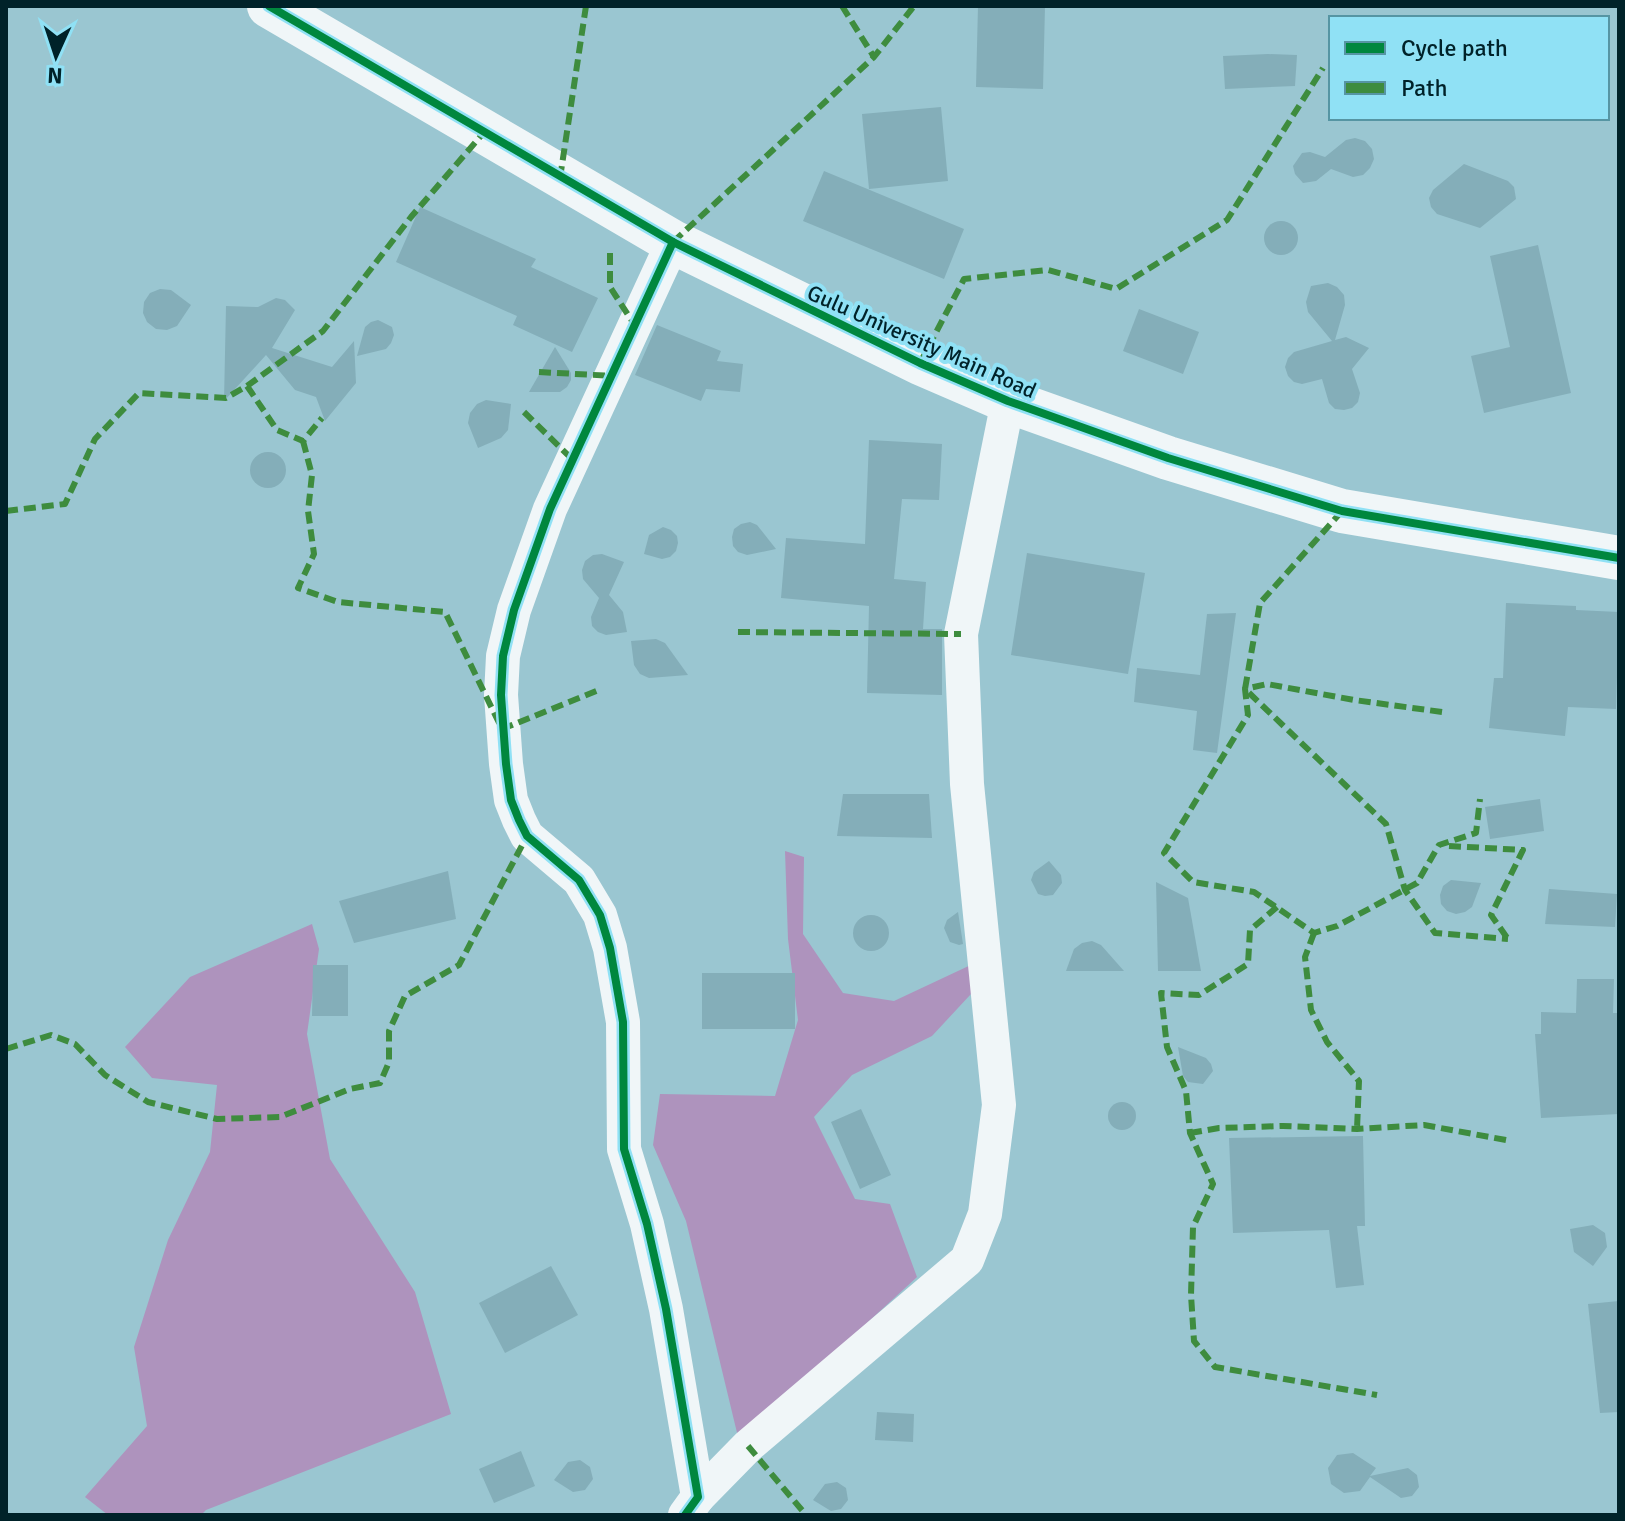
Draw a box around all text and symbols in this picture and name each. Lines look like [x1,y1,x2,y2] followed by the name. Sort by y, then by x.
[16,16,96,96] north arrow
[1329,16,1609,120] legend
[1401,33,1508,63] text: Cycle path
[47,62,63,89] text: N
[1401,73,1447,103] text: Path
[803,279,1040,404] street label: Gulu University Main Road

